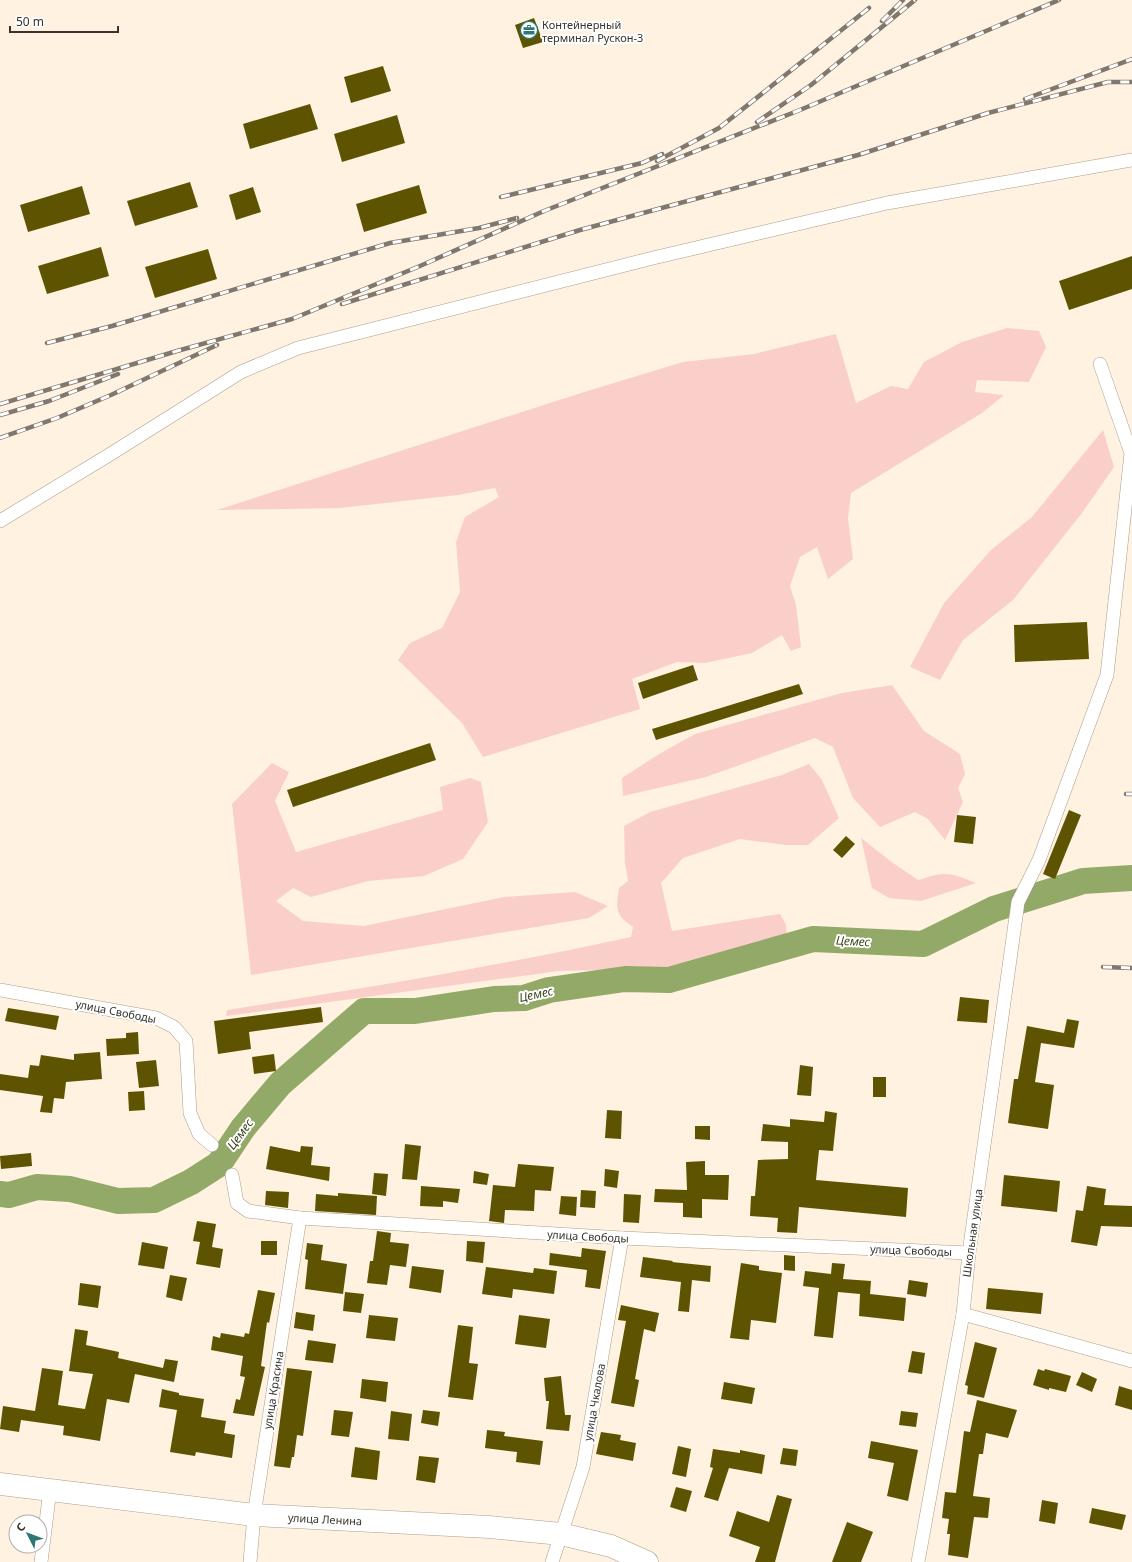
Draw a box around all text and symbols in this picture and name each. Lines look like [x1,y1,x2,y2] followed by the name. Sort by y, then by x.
[10,8,118,34] scale bar
[16,13,44,30] text: 50 m
[542,17,643,45] place label: Контейнерный терминал Рускон-3
[519,20,539,40] office icon: Контейнерный терминал Рускон-3
[835,932,871,950] water label: Цемес
[517,982,555,1006] water label: Цемес
[74,996,158,1026] street label: улица Свободы
[223,1115,257,1153] water label: Цемес
[958,1188,986,1278] street label: Школьная улица
[547,1226,629,1246] street label: улица Свободы
[870,1241,952,1259] street label: улица Свободы
[259,1350,287,1430] street label: улица Красина
[580,1362,608,1442] street label: улица Чкалова
[288,1510,362,1528] street label: улица Ленина
[8,1514,48,1554] north arrow
[12,1519,28,1535] text: С

